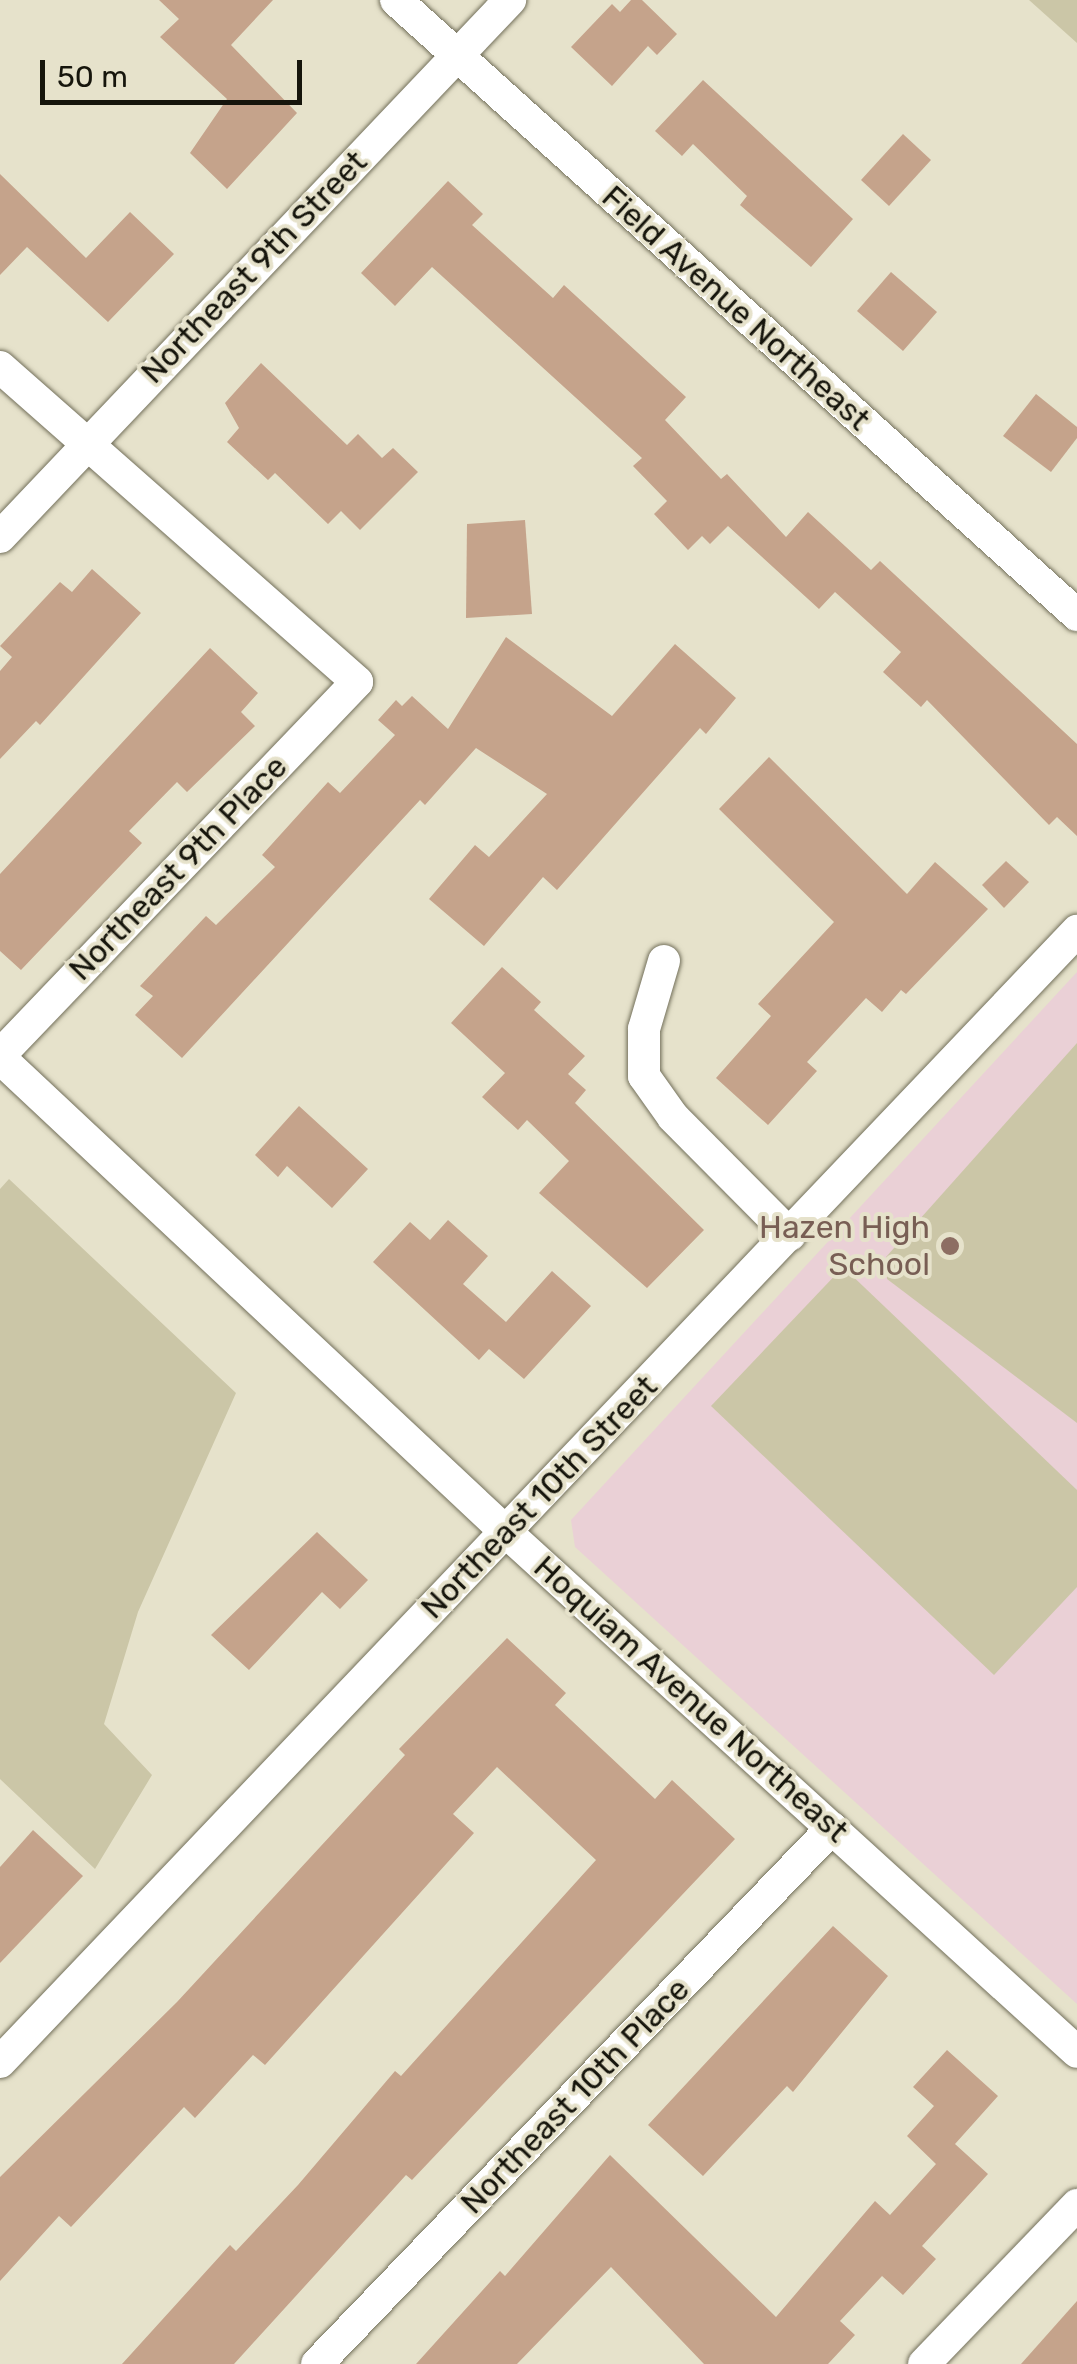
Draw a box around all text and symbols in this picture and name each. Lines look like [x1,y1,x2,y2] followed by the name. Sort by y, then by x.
[45,40,308,102] scale bar
[57,59,128,95] text: 50 m
[133,143,375,391] street label: Northeast 9th Street
[594,177,878,439] street label: Field Avenue Northeast
[61,748,295,988] street label: Northeast 9th Place
[759,1209,930,1284] place label: Hazen High School
[939,1235,961,1257] marker: Hazen High School
[413,1367,665,1627] street label: Northeast 10th Street
[526,1547,856,1851] street label: Hoquiam Avenue Northeast
[453,1970,697,2222] street label: Northeast 10th Place

